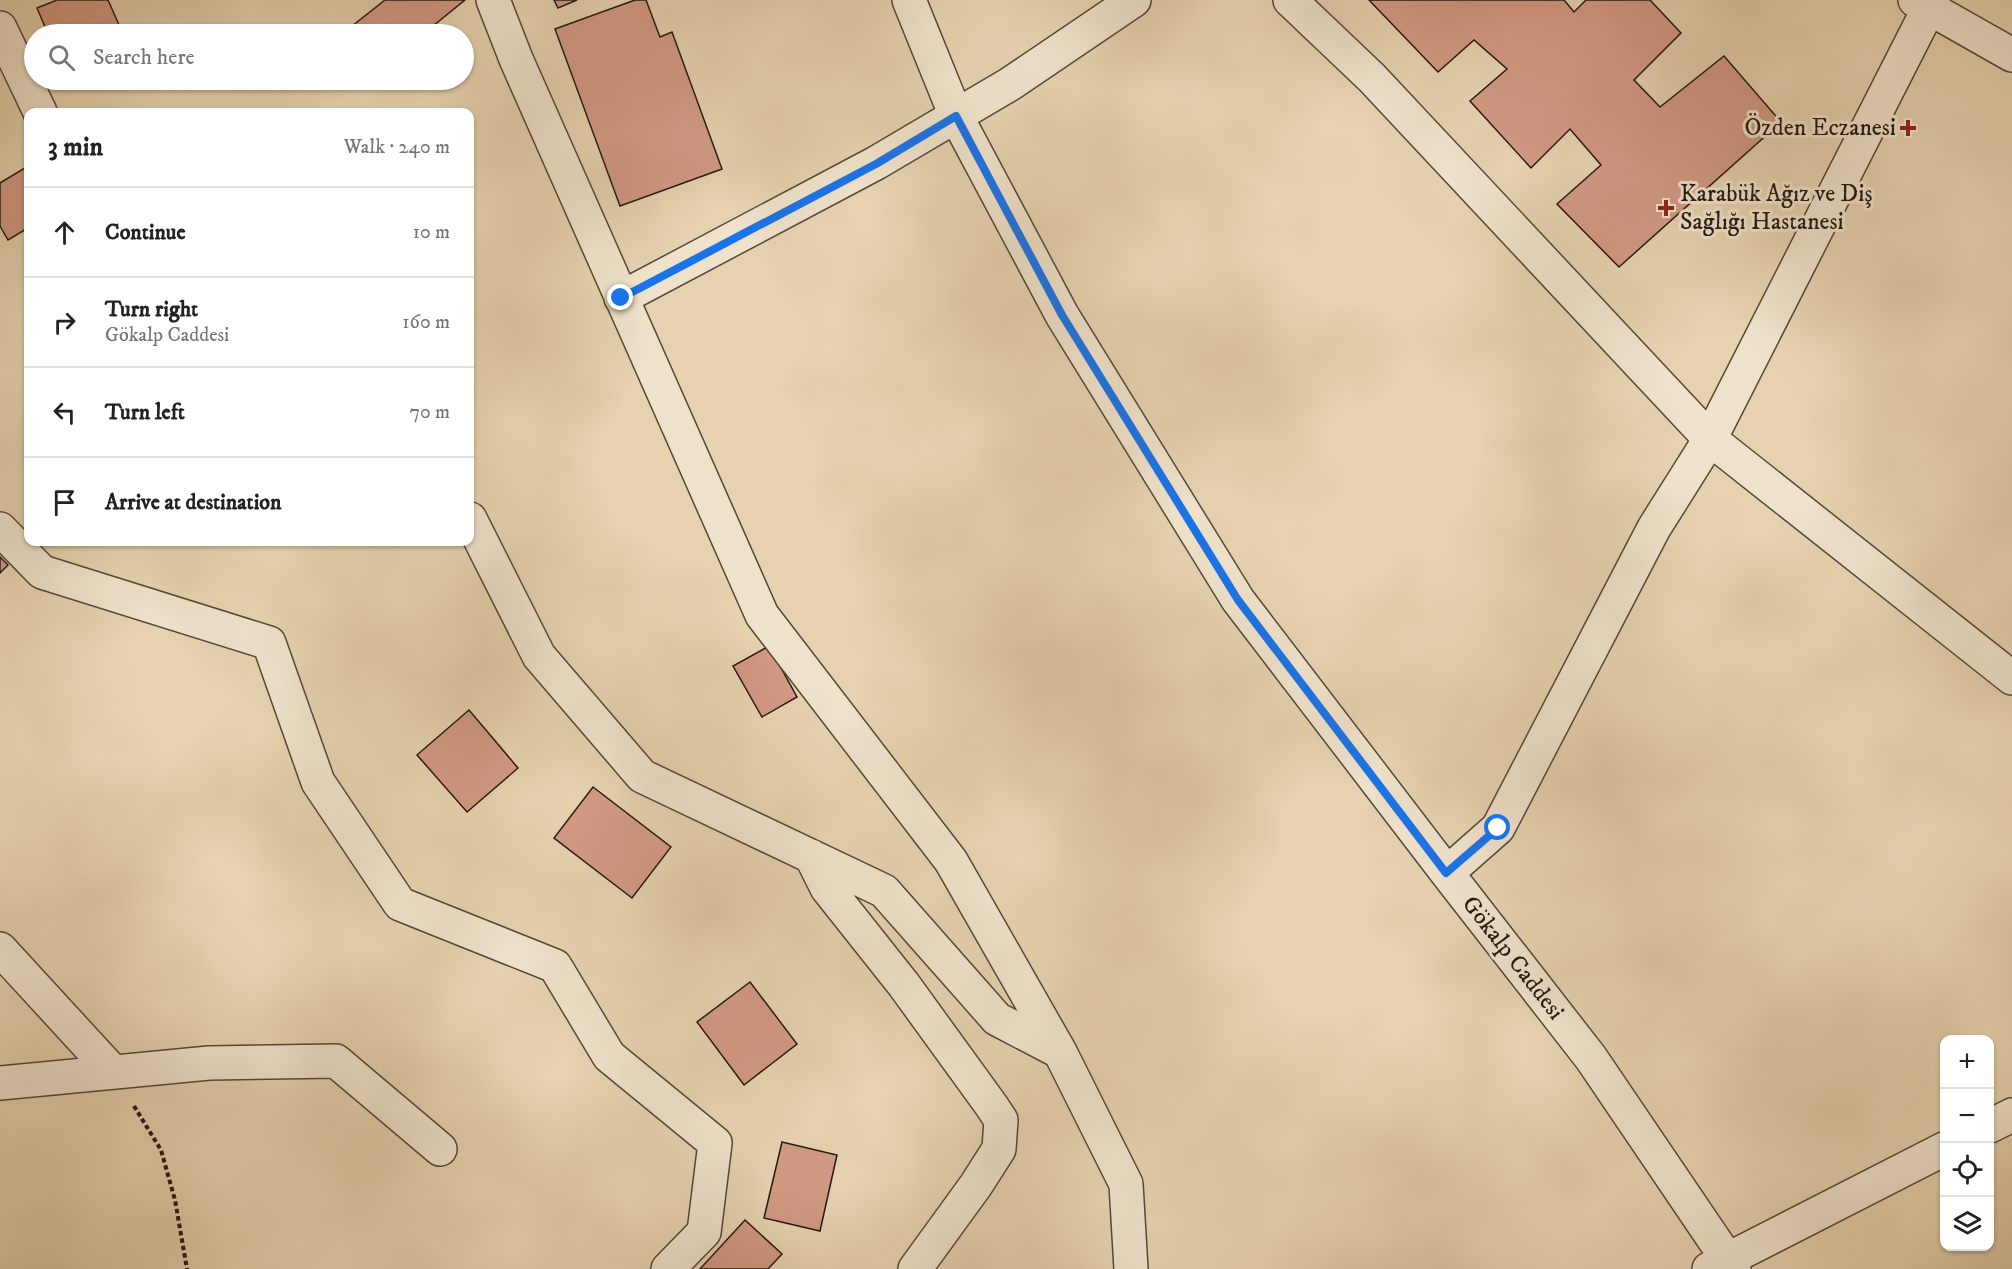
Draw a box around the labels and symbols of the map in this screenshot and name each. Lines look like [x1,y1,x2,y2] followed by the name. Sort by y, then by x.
[1744,113,1896,143] place label: Özden Eczanesi
[1901,121,1915,135] marker: Özden Eczanesi
[1680,179,1872,237] place label: Karabük Ağız ve Diş Sağlığı Hastanesi
[1657,199,1675,217] marker: Karabük Ağız ve Diş Sağlığı Hastanesi
[607,284,633,310] route end
[1484,814,1510,840] route start
[1455,890,1571,1026] street label: Gökalp Caddesi

